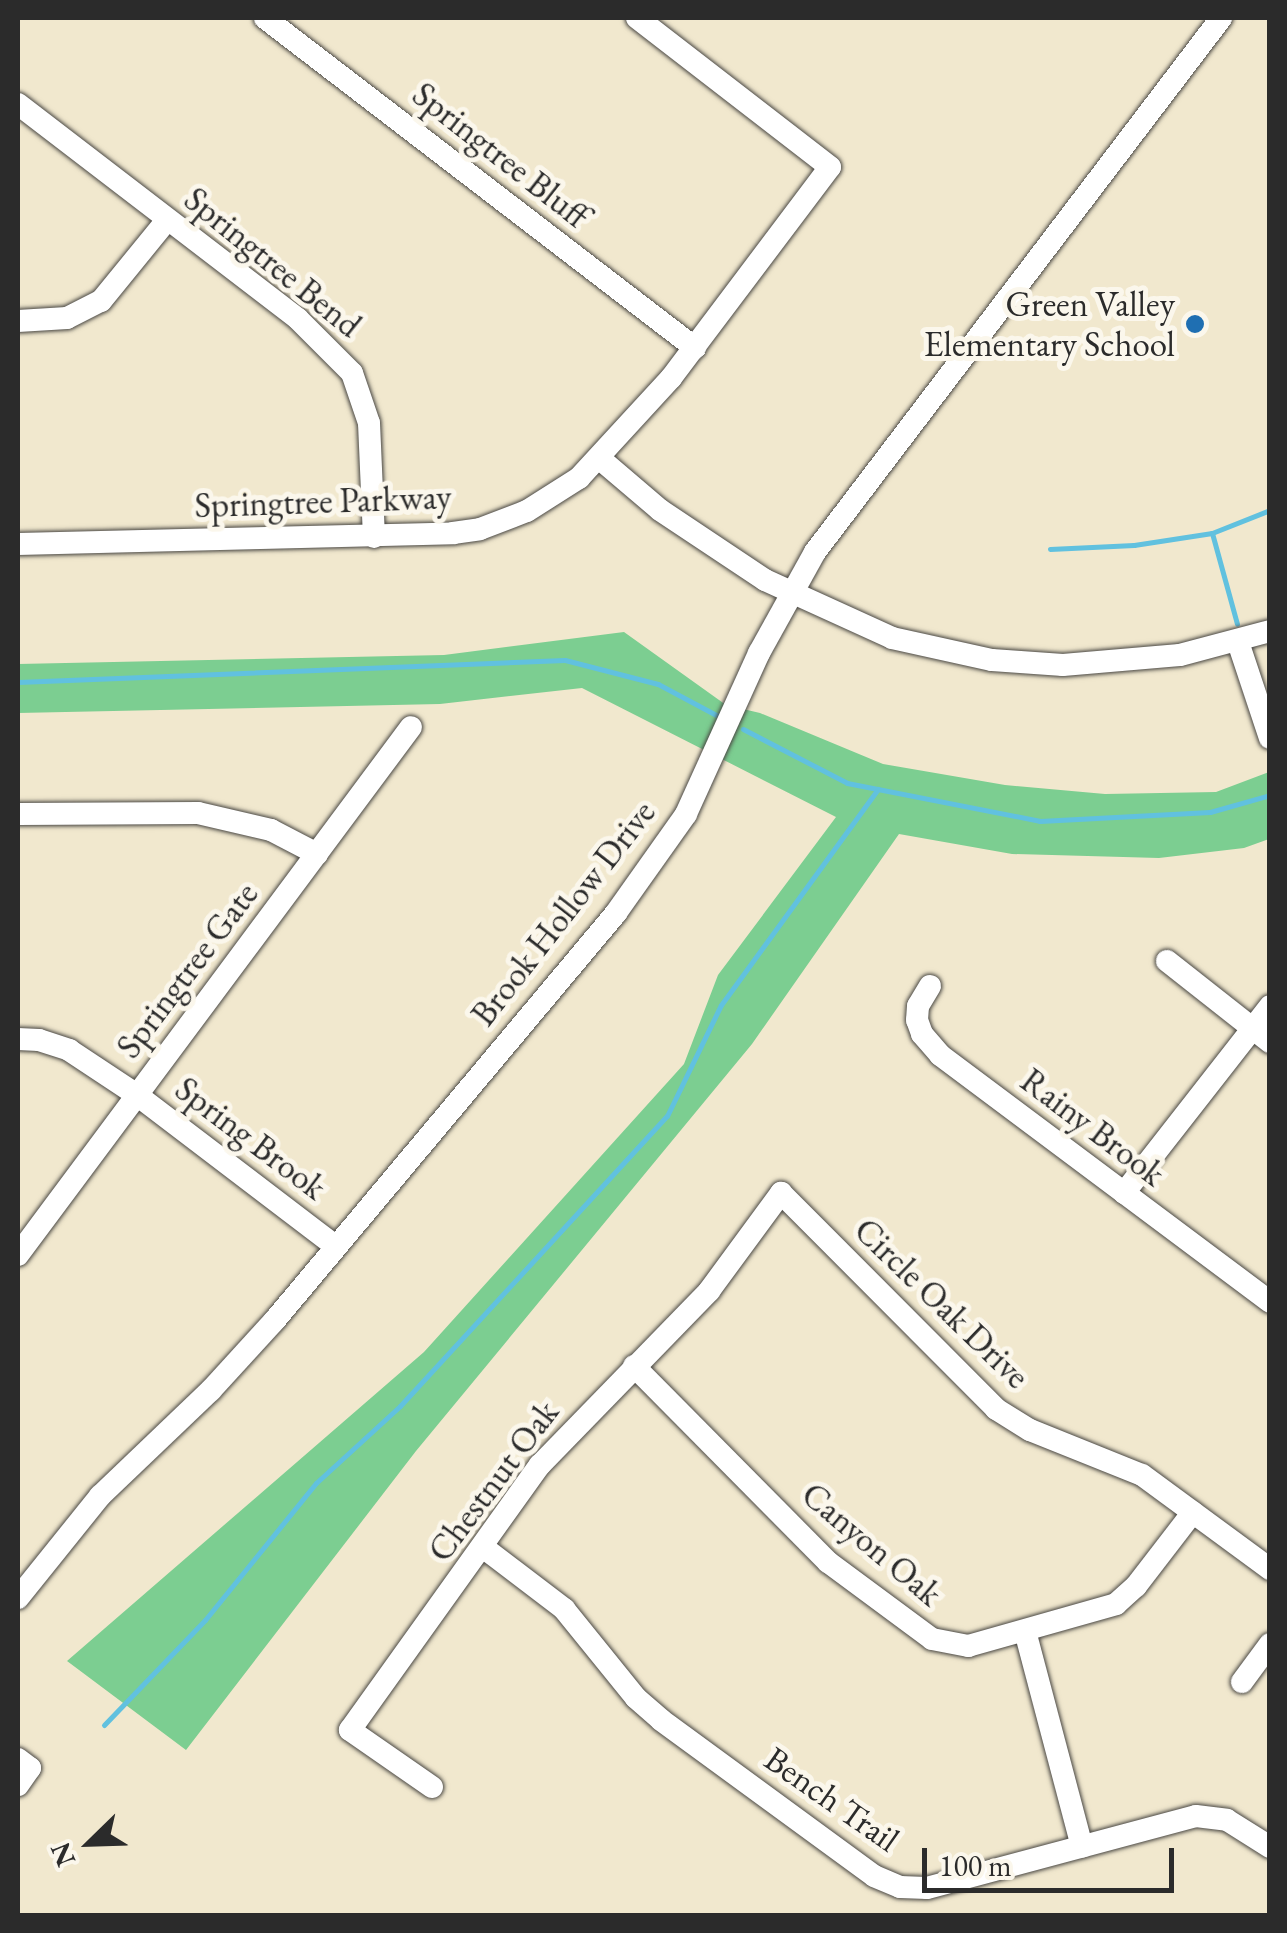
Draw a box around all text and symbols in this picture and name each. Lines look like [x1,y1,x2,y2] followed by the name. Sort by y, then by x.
[404,73,598,237] street label: Springtree Bluff
[176,178,370,346] street label: Springtree Bend
[924,283,1175,365] place label: Green Valley Elementary School
[1184,313,1206,335] marker: Green Valley Elementary School
[194,476,452,526] street label: Springtree Parkway
[462,792,664,1034] street label: Brook Hollow Drive
[107,874,267,1066] street label: Springtree Gate
[1013,1059,1173,1195] street label: Rainy Brook
[167,1068,335,1208] street label: Spring Brook
[846,1209,1038,1397] street label: Circle Oak Drive
[419,1392,567,1570] street label: Chestnut Oak
[793,1473,951,1615] street label: Canyon Oak
[757,1737,907,1861] street label: Bench Trail
[40,1793,140,1893] north arrow
[927,1828,1180,1890] scale bar
[41,1837,83,1872] text: N
[939,1846,1012,1885] text: 100 m

